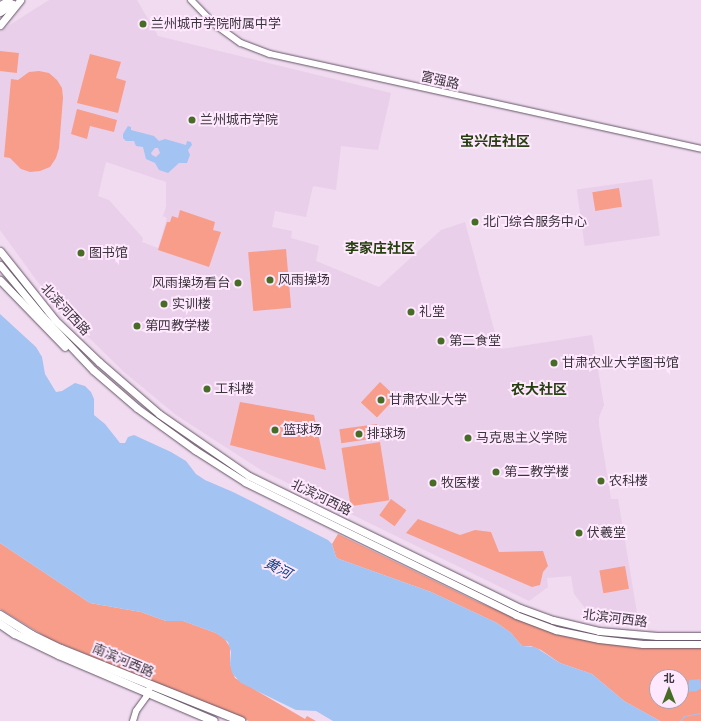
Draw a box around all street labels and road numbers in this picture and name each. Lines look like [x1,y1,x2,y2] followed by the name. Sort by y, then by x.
[419,69,461,93] street label: 富强路
[37,281,93,339] street label: 北滨河西路
[288,477,354,519] street label: 北滨河西路
[582,607,648,631] street label: 北滨河西路
[90,641,156,681] street label: 南滨河西路

